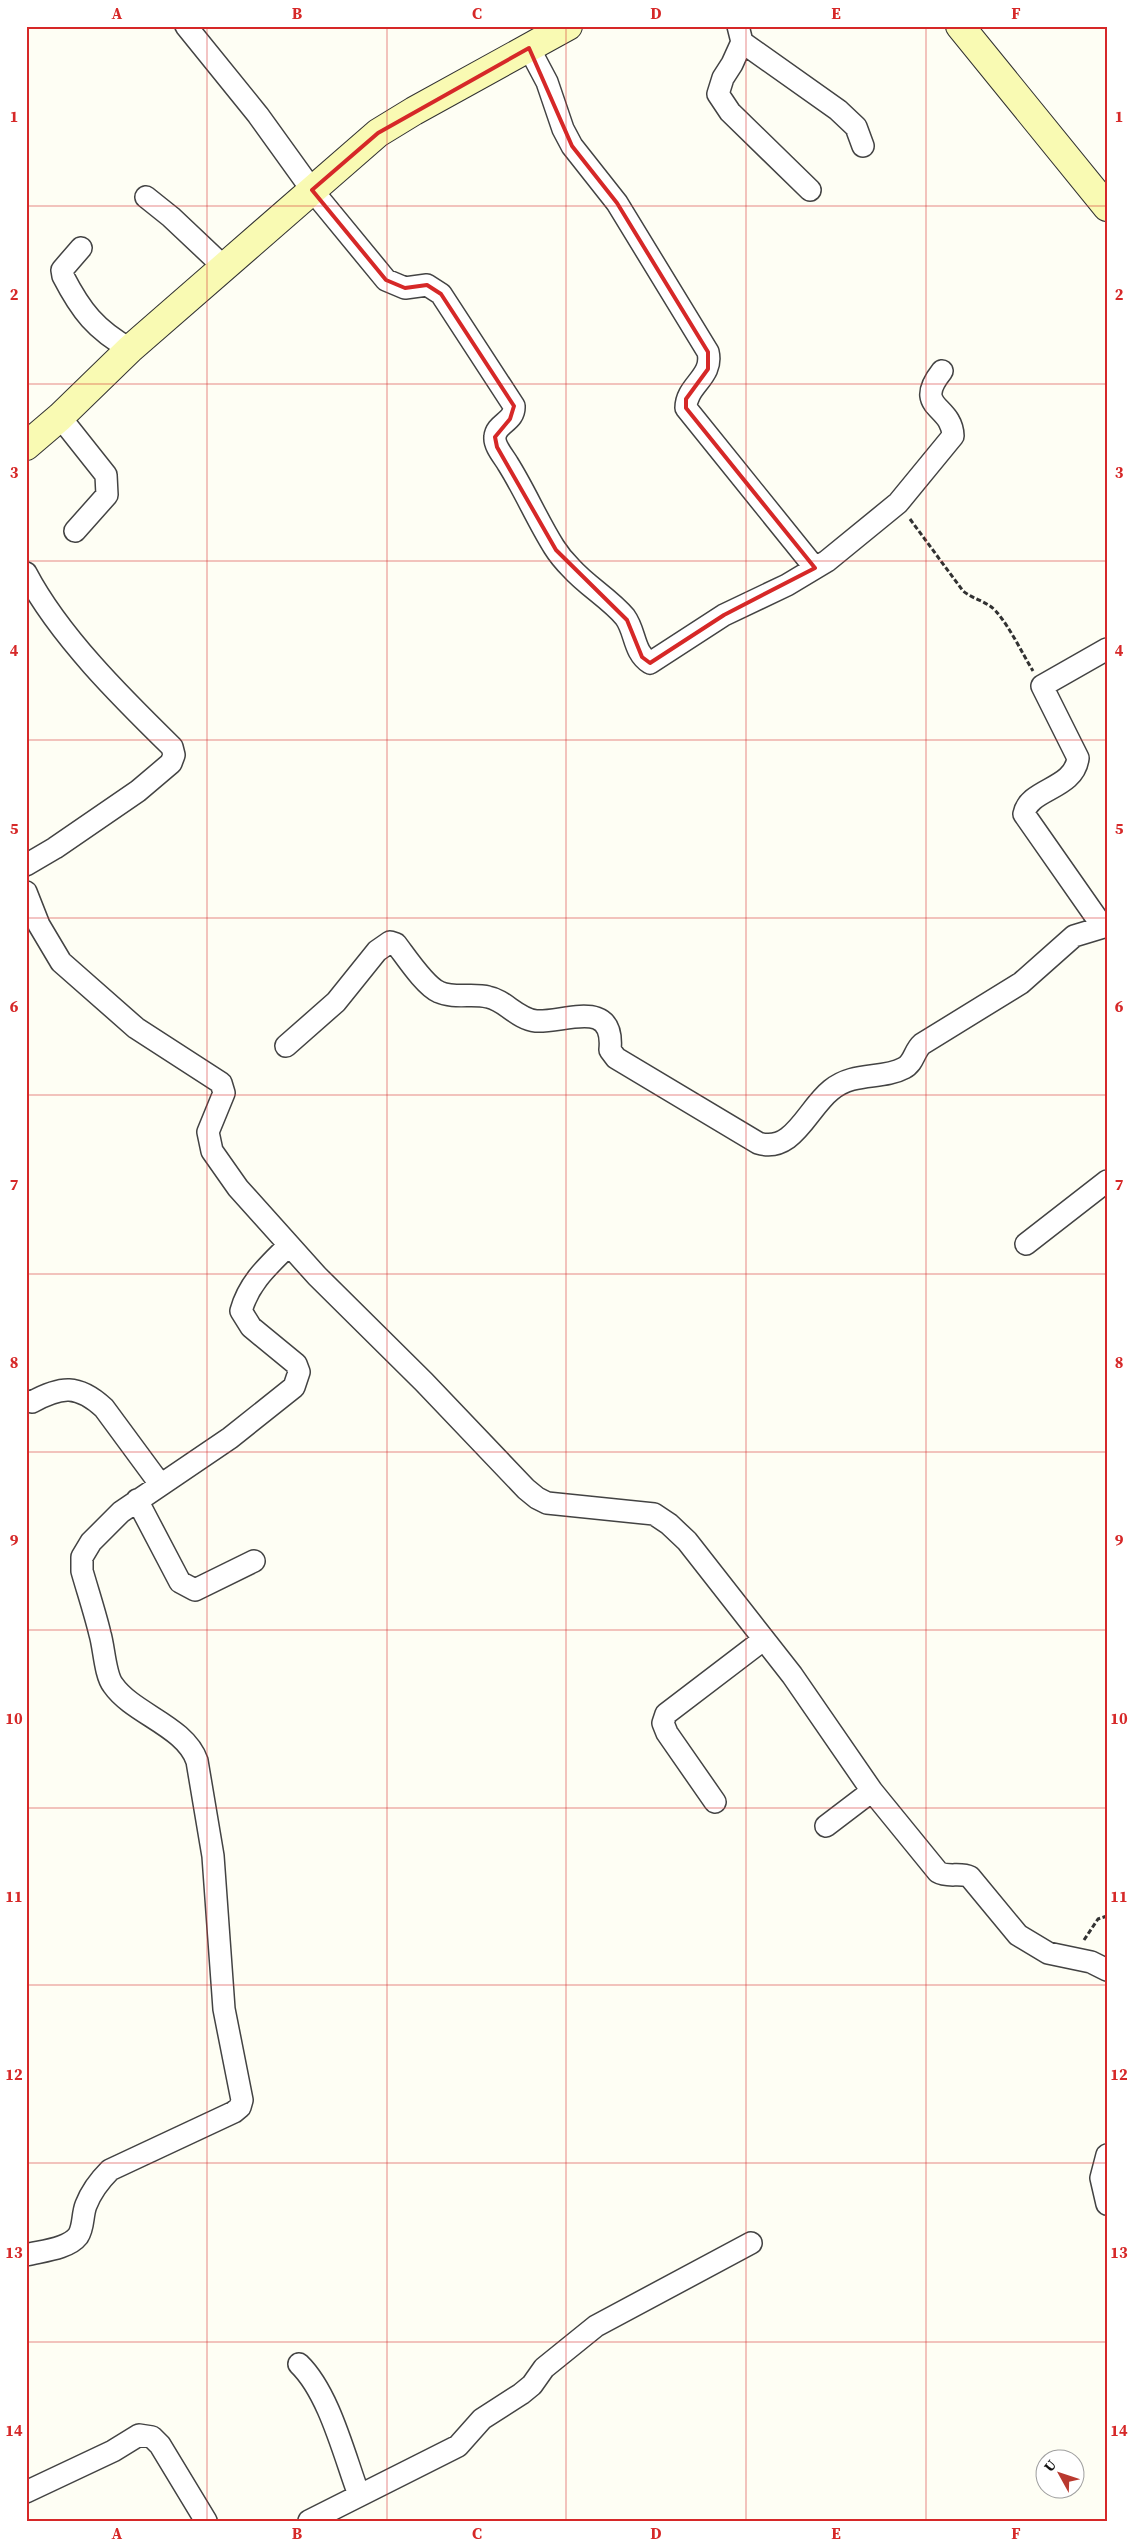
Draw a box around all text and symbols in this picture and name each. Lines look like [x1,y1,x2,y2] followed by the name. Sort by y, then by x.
[112,2,123,24] text: A
[292,2,303,24] text: B
[472,2,482,24] text: C
[650,2,662,24] text: D
[831,2,841,24] text: E
[1011,2,1021,24] text: F
[10,105,18,127] text: 1
[1115,105,1123,127] text: 1
[10,283,19,305] text: 2
[1115,283,1124,305] text: 2
[10,461,19,483] text: 3
[1115,461,1124,483] text: 3
[10,639,19,661] text: 4
[1115,639,1124,661] text: 4
[10,817,19,839] text: 5
[1115,817,1124,839] text: 5
[10,995,19,1017] text: 6
[1115,995,1124,1017] text: 6
[10,1173,19,1195] text: 7
[1115,1173,1124,1195] text: 7
[10,1351,18,1373] text: 8
[1115,1351,1123,1373] text: 8
[10,1529,19,1551] text: 9
[1115,1529,1124,1551] text: 9
[5,1707,23,1729] text: 10
[1110,1707,1128,1729] text: 10
[5,1885,23,1907] text: 11
[1110,1885,1128,1907] text: 11
[5,2063,23,2085] text: 12
[1110,2063,1128,2085] text: 12
[5,2241,23,2263] text: 13
[1110,2241,1128,2263] text: 13
[5,2419,23,2441] text: 14
[1110,2419,1128,2441] text: 14
[1036,2450,1086,2500] north arrow
[1039,2455,1061,2476] text: U
[112,2522,123,2544] text: A
[292,2522,303,2544] text: B
[472,2522,482,2544] text: C
[650,2522,662,2544] text: D
[831,2522,841,2544] text: E
[1011,2522,1021,2544] text: F

